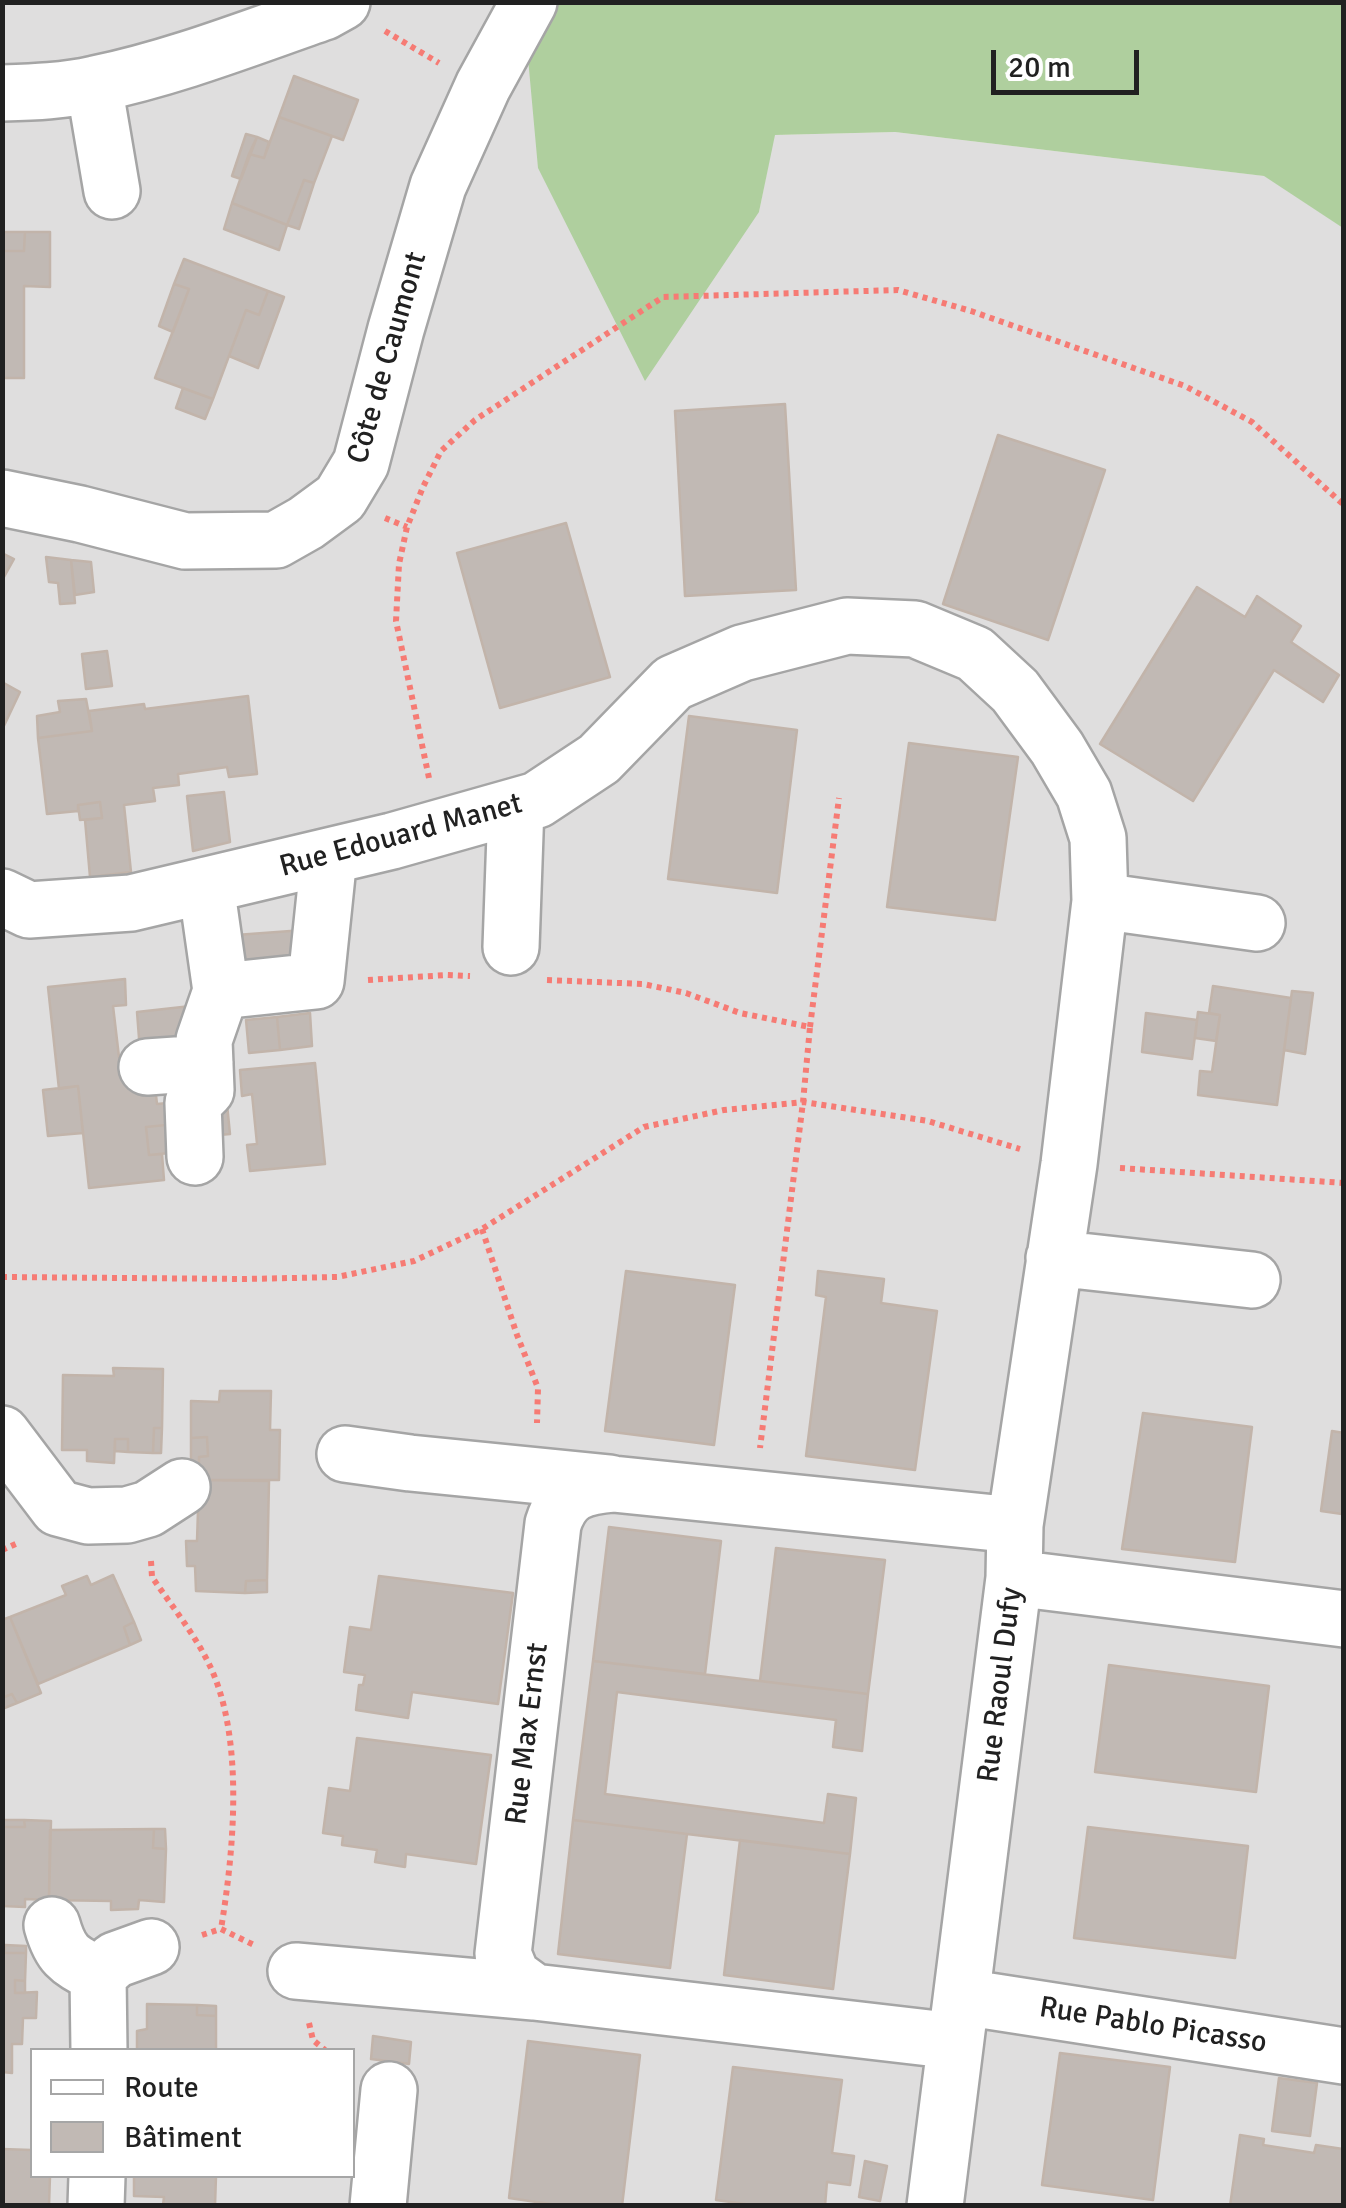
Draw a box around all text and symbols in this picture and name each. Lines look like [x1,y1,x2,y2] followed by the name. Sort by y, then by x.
[996,30,1144,92] scale bar
[1008,49,1071,86] text: 20 m
[341,248,435,468] street label: Côte de Caumont
[276,786,526,886] street label: Rue Edouard Manet
[971,1585,1031,1785] street label: Rue Raoul Dufy
[499,1641,557,1827] street label: Rue Max Ernst
[1037,1990,1269,2062] street label: Rue Pablo Picasso
[30,2048,355,2178] legend
[124,2069,199,2106] text: Route
[124,2119,242,2156] text: Bâtiment

